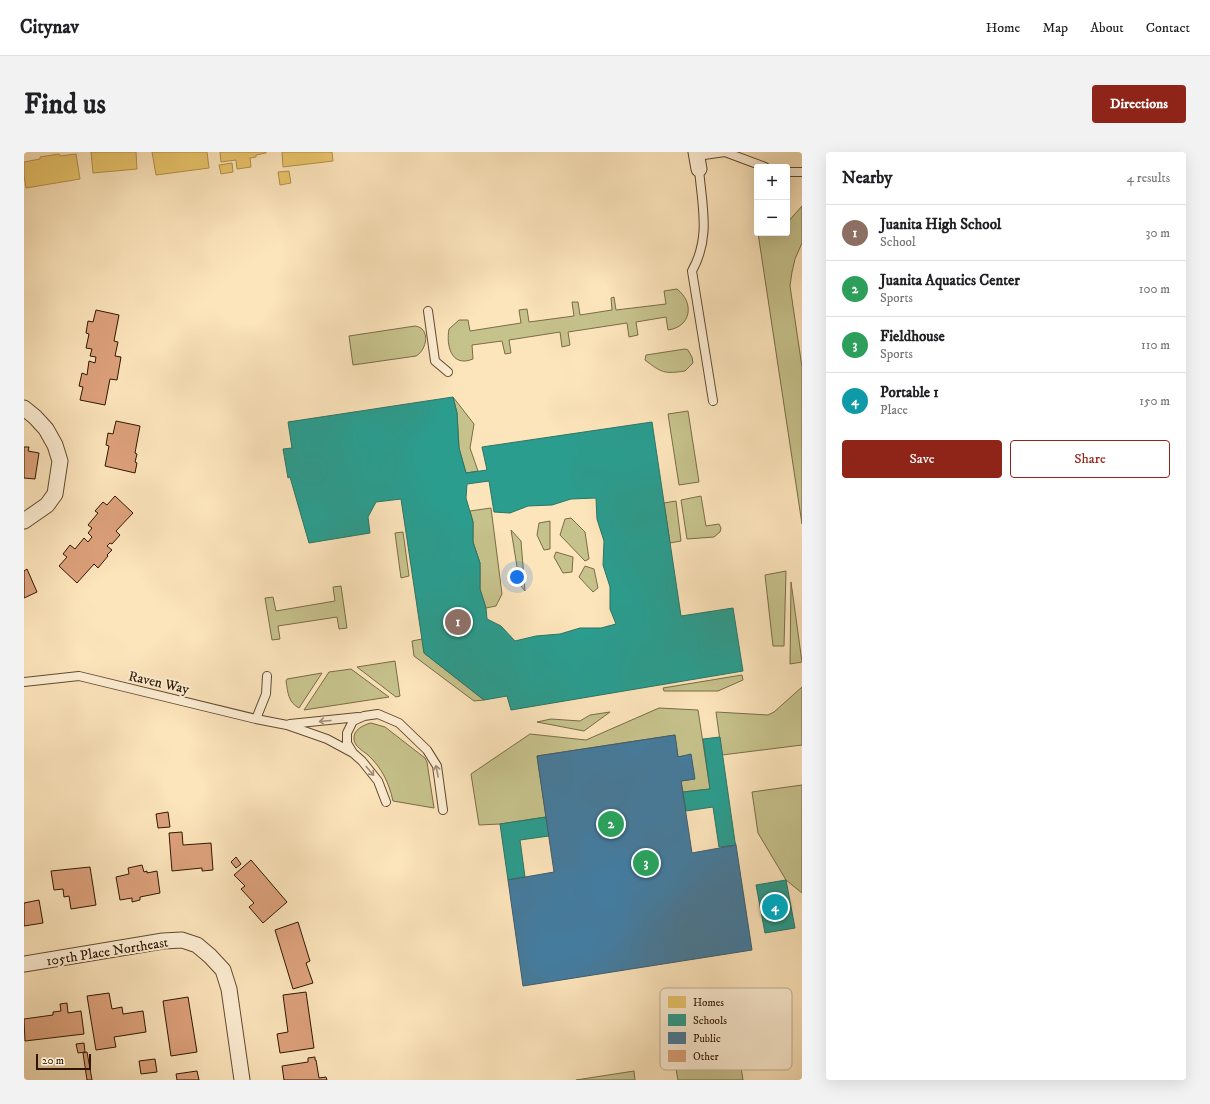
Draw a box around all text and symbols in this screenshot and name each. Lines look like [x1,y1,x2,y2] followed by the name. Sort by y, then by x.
[20,16,79,39] text: Citynav
[986,19,1020,37] text: Home
[1042,19,1068,37] text: Map
[1090,19,1124,37] text: About
[1146,19,1190,37] text: Contact
[1092,85,1186,123] button: Directions
[24,87,106,122] text: Find us
[754,164,790,236] map controls
[754,164,790,200] button: +
[842,167,892,189] text: Nearby
[1127,170,1170,186] text: 4 results
[754,200,790,236] button: −
[880,215,1001,234] text: Juanita High School
[853,225,857,241] text: 1
[1146,225,1170,241] text: 30 m
[880,234,916,250] text: School
[880,271,1020,290] text: Juanita Aquatics Center
[852,281,858,297] text: 2
[1139,281,1170,297] text: 100 m
[880,290,913,306] text: Sports
[880,327,945,346] text: Fieldhouse
[853,337,857,353] text: 3
[1141,337,1170,353] text: 110 m
[880,346,913,362] text: Sports
[880,383,939,402] text: Portable 1
[851,393,859,409] text: 4
[1139,393,1170,409] text: 150 m
[880,402,908,418] text: Place
[842,440,1002,478] button: Save
[1010,440,1170,478] button: Share
[507,567,527,587] your location
[445,607,471,637] pin: 1
[127,667,191,699] street label: Raven Way
[319,717,332,724] one-way arrow
[433,765,441,778] one-way arrow
[366,766,375,777] one-way arrow
[598,809,624,839] pin: 2
[633,848,659,878] pin: 3
[762,892,788,922] pin: 4
[45,933,170,971] street label: 105th Place Northeast
[660,988,792,1070] legend
[693,996,724,1010] text: Homes
[693,1014,727,1028] text: Schools
[693,1032,721,1046] text: Public
[693,1050,720,1064] text: Other
[36,1052,91,1071] scale bar
[42,1054,64,1068] text: 20 m

